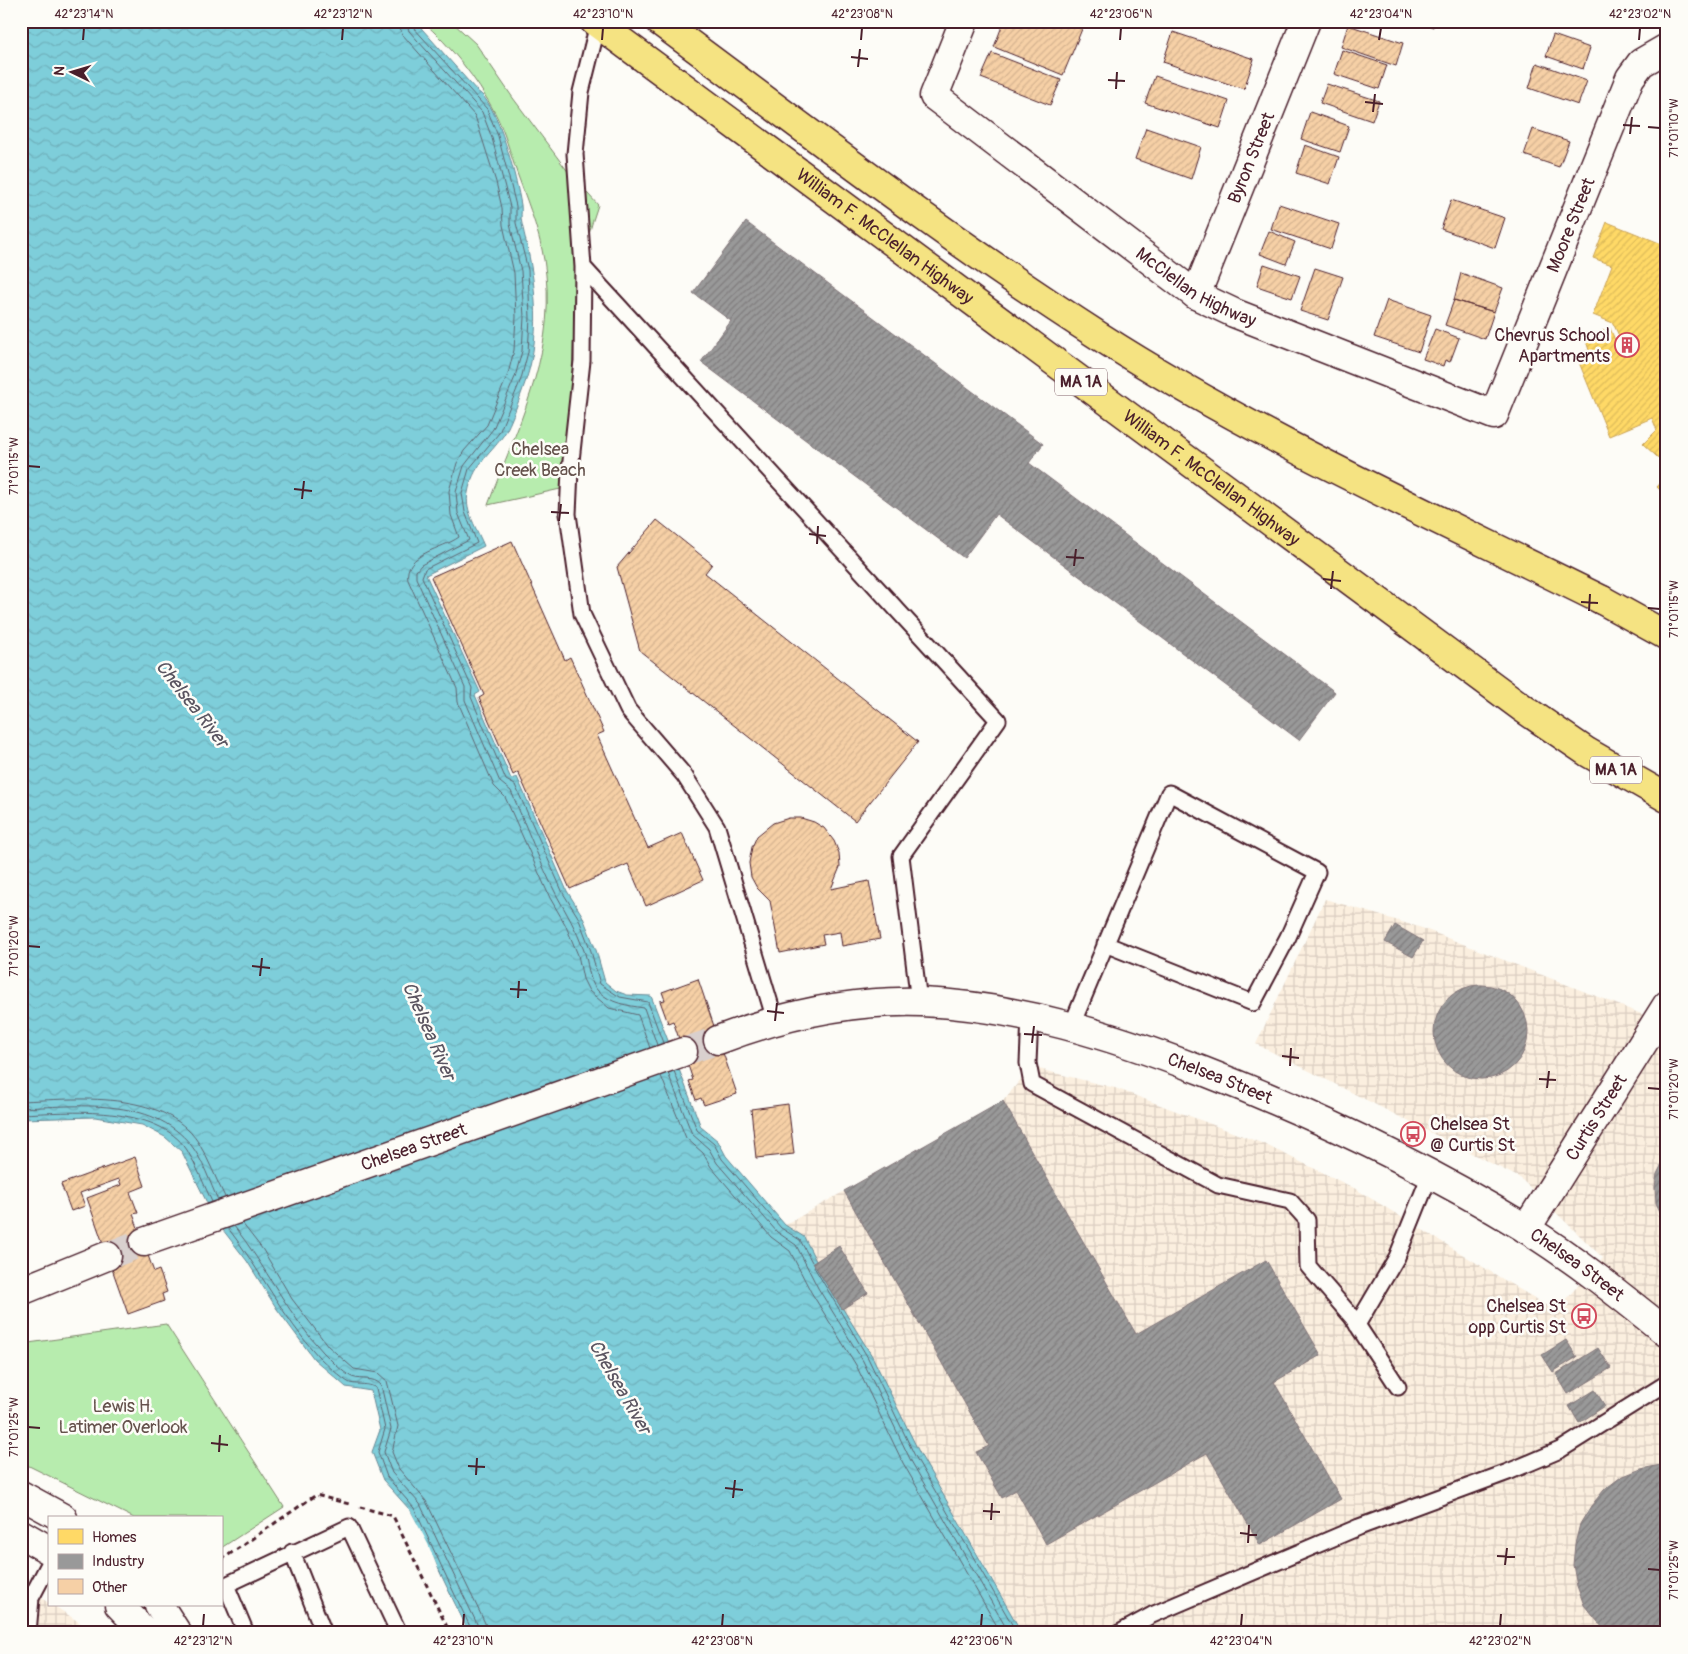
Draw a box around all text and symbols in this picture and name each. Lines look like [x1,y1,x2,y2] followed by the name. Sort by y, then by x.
[55,7,113,22] text: 42°23'14"N
[314,7,372,22] text: 42°23'12"N
[573,7,633,22] text: 42°23'10"N
[831,7,893,22] text: 42°23'08"N
[1090,7,1152,22] text: 42°23'06"N
[1350,7,1412,22] text: 42°23'04"N
[1609,7,1671,22] text: 42°23'02"N
[48,48,98,98] north arrow
[51,65,68,76] text: N
[1667,98,1682,158] text: 71°01'10"W
[1223,108,1280,207] street label: Byron Street
[792,163,978,310] street label: William F. McClellan Highway
[1541,174,1600,276] street label: Moore Street
[1131,242,1260,332] street label: McClellan Highway
[1494,324,1610,368] place label: Chevrus School Apartments
[1614,332,1640,358] building icon: Chevrus School Apartments
[1055,368,1107,396] road number: MA 1A
[1118,405,1305,551] street label: William F. McClellan Highway
[7,437,22,495] text: 71°01'15"W
[494,438,586,482] park label: Chelsea Creek Beach
[1667,580,1682,638] text: 71°01'15"W
[150,655,235,755] water label: Chelsea River
[1590,756,1642,784] road number: MA 1A
[7,915,22,977] text: 71°01'20"W
[397,978,462,1086] water label: Chelsea River
[1164,1047,1277,1110] street label: Chelsea Street
[1667,1058,1682,1120] text: 71°01'20"W
[1561,1069,1633,1165] street label: Curtis Street
[1430,1113,1516,1157] place label: Chelsea St @ Curtis St
[358,1117,470,1176] street label: Chelsea Street
[1400,1121,1426,1147] bus stop icon: Chelsea St @ Curtis St
[1526,1223,1630,1307] street label: Chelsea Street
[1469,1295,1567,1339] place label: Chelsea St opp Curtis St
[1571,1303,1597,1329] bus stop icon: Chelsea St opp Curtis St
[583,1336,658,1440] water label: Chelsea River
[58,1395,188,1439] park label: Lewis H. Latimer Overlook
[7,1397,22,1457] text: 71°01'25"W
[48,1516,222,1606] legend
[92,1528,137,1547] text: Homes
[1667,1540,1682,1600] text: 71°01'25"W
[92,1552,145,1571] text: Industry
[92,1578,128,1597] text: Other
[174,1634,232,1649] text: 42°23'12"N
[433,1634,493,1649] text: 42°23'10"N
[691,1634,753,1649] text: 42°23'08"N
[950,1634,1012,1649] text: 42°23'06"N
[1210,1634,1272,1649] text: 42°23'04"N
[1469,1634,1531,1649] text: 42°23'02"N

